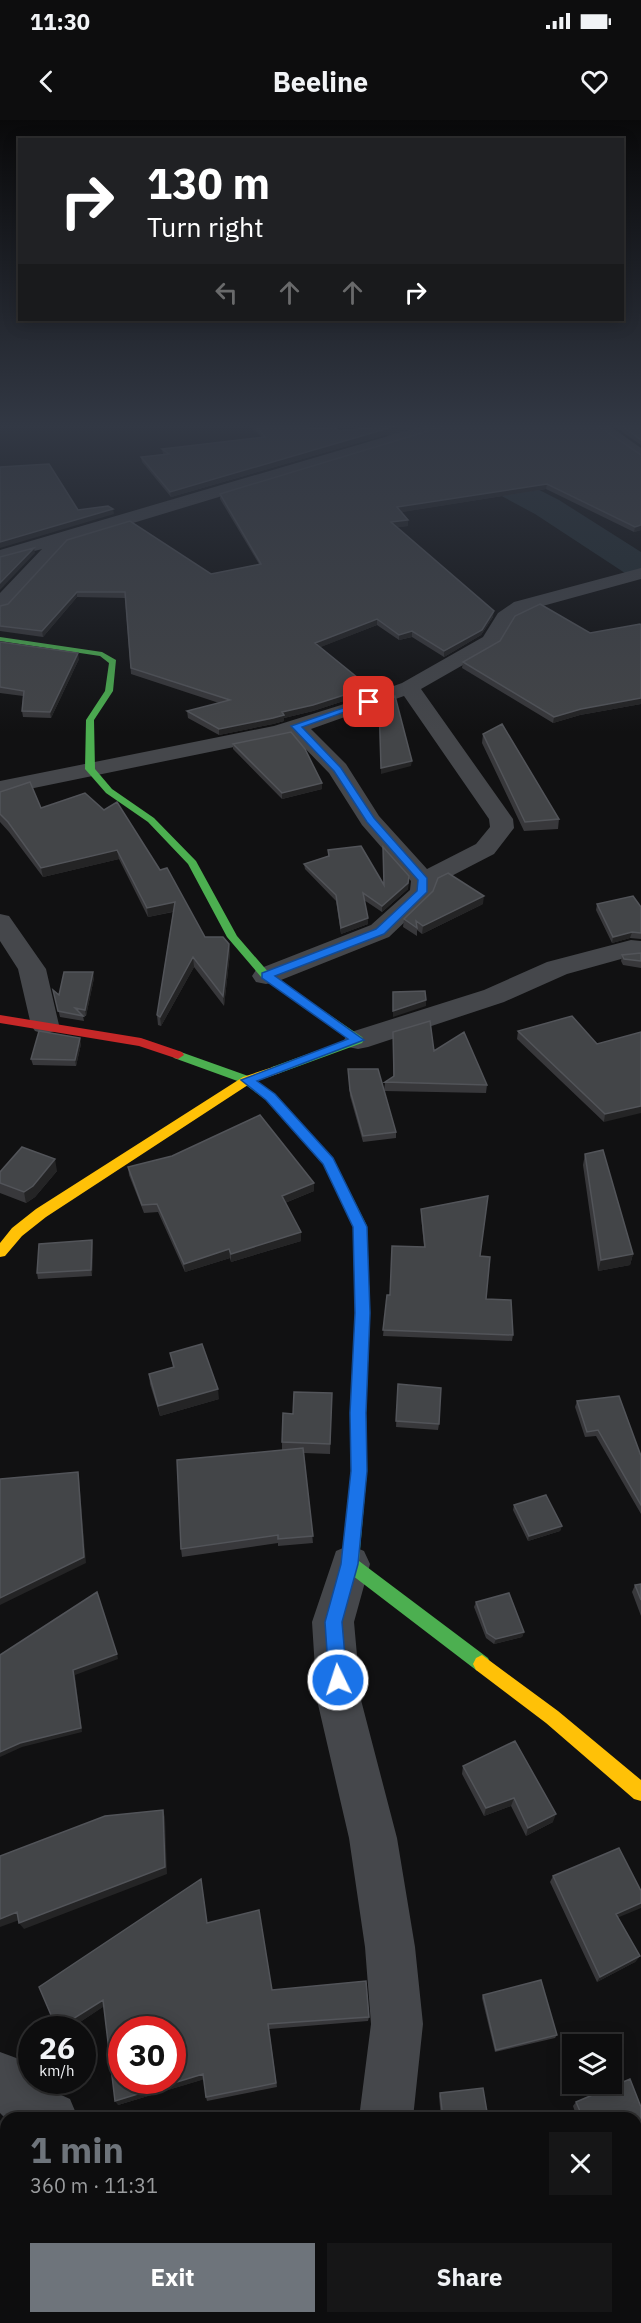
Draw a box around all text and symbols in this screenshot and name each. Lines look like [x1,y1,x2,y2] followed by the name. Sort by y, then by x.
[30,7,90,36] text: 11:30
[273,64,368,99] text: Beeline
[30,65,63,98] icon: back
[578,65,611,98] icon: heart
[147,156,270,211] text: 130 m
[48,162,126,240] icon: right
[147,209,264,244] text: Turn right
[210,276,243,309] icon: left
[273,276,306,309] icon: ahead
[336,276,369,309] icon: ahead
[399,276,432,309] icon: right
[343,676,394,727] pin
[352,685,385,718] icon: arrive
[306,1648,370,1712] position arrow
[108,2016,186,2094] speed limit sign: 30
[39,2028,75,2067] text: 26
[562,2034,622,2094] map controls
[562,2034,622,2094] button: layers
[39,2061,75,2080] text: km/h
[30,2126,124,2173] text: 1 min
[549,2132,612,2195] button: close
[30,2172,158,2199] text: 360 m · 11:31
[30,2243,315,2312] button: Exit
[327,2243,612,2312] button: Share

